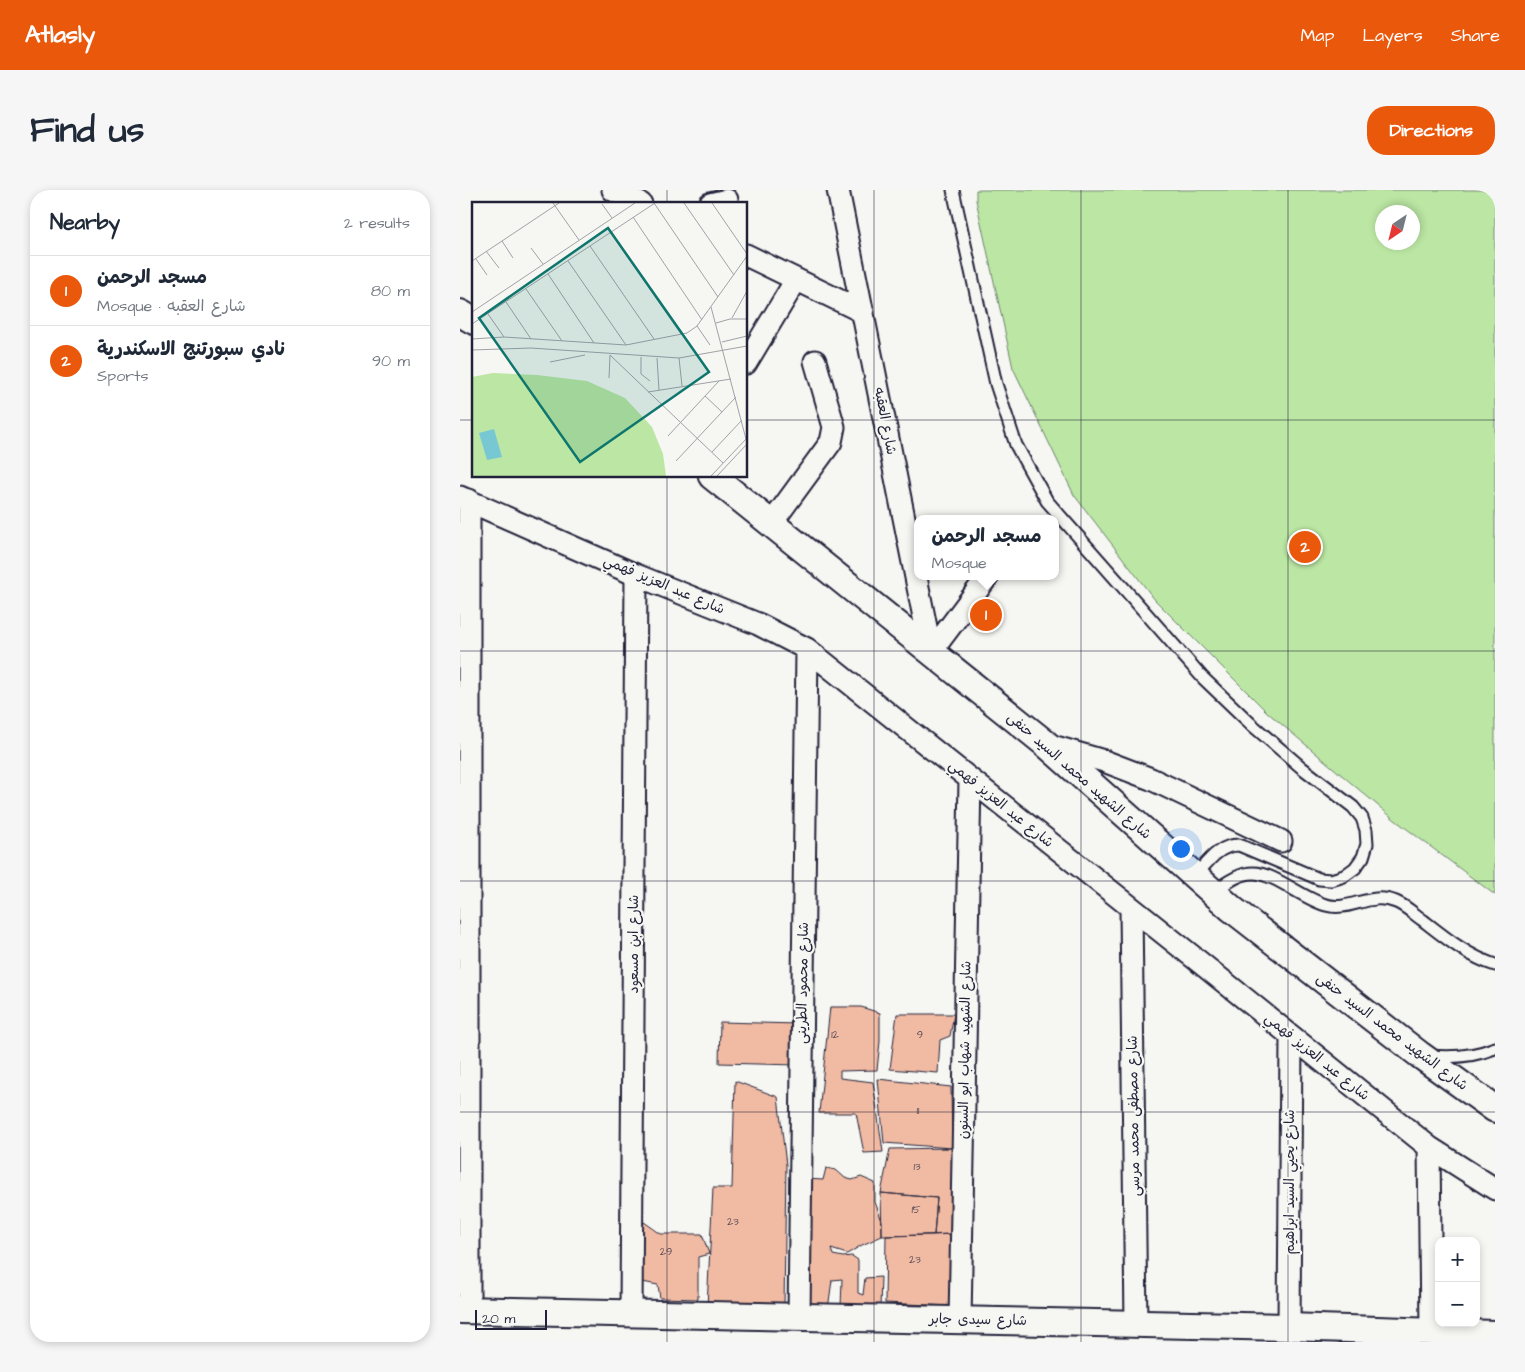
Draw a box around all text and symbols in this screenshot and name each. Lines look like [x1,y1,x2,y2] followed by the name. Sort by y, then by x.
[25,18,95,52] text: Atlasly
[1300,23,1334,48] text: Map
[1362,23,1423,48] text: Layers
[1451,23,1500,48] text: Share
[30,106,144,155] text: Find us
[1367,106,1495,155] button: Directions
[472,202,748,478] inset map
[1375,205,1420,250] north arrow
[50,208,120,237] text: Nearby
[344,212,410,234] text: 2 results
[97,264,207,291] text: مسجد الرحمن
[65,280,67,302] text: 1
[371,280,410,302] text: 80 m
[97,295,246,317] text: Mosque · شارع العقبه
[97,336,285,363] text: نادي سبورتنج الاسكندرية
[61,350,71,372] text: 2
[372,350,410,372] text: 90 m
[97,365,149,387] text: Sports
[869,386,901,456] street label: شارع العقبه
[914,515,1059,580] popup
[931,523,1042,550] text: مسجد الرحمن
[1289,528,1321,566] pin: 2
[600,550,728,621] street label: شارع عبد العزيز فهمي
[931,552,987,574] text: Mosque
[970,596,1002,634] pin: 1
[1003,708,1155,844] street label: شارع الشهيد محمد السيد حنفى
[943,755,1058,854] street label: شارع عبد العزيز فهمي
[1168,836,1194,862] your location
[624,895,644,993] street label: شارع ابن مسعود
[792,922,814,1044] street label: شارع محمود الطرينى
[953,961,977,1139] street label: شارع الشهيد شهاب ابو السنون
[1312,968,1472,1096] street label: شارع الشهيد محمد السيد حنفى
[1259,1008,1374,1107] street label: شارع عبد العزيز فهمي
[831,1027,840,1042] house number: 12
[917,1027,923,1042] house number: 9
[1123,1035,1145,1197] street label: شارع مصطفى محمد مرسى
[917,1103,920,1118] house number: 11
[1280,1109,1302,1255] street label: شارع يحيي السيد ابراهيم
[913,1159,921,1174] house number: 13
[911,1202,921,1217] house number: 15
[727,1214,739,1229] house number: 23
[1435,1237,1480,1327] map controls
[1435,1237,1480,1282] button: +
[660,1244,672,1259] house number: 29
[909,1252,921,1267] house number: 23
[1435,1282,1480,1327] button: −
[475,1307,548,1330] scale bar
[482,1309,515,1329] text: 20 m
[928,1309,1027,1331] street label: شارع سيدى جابر

